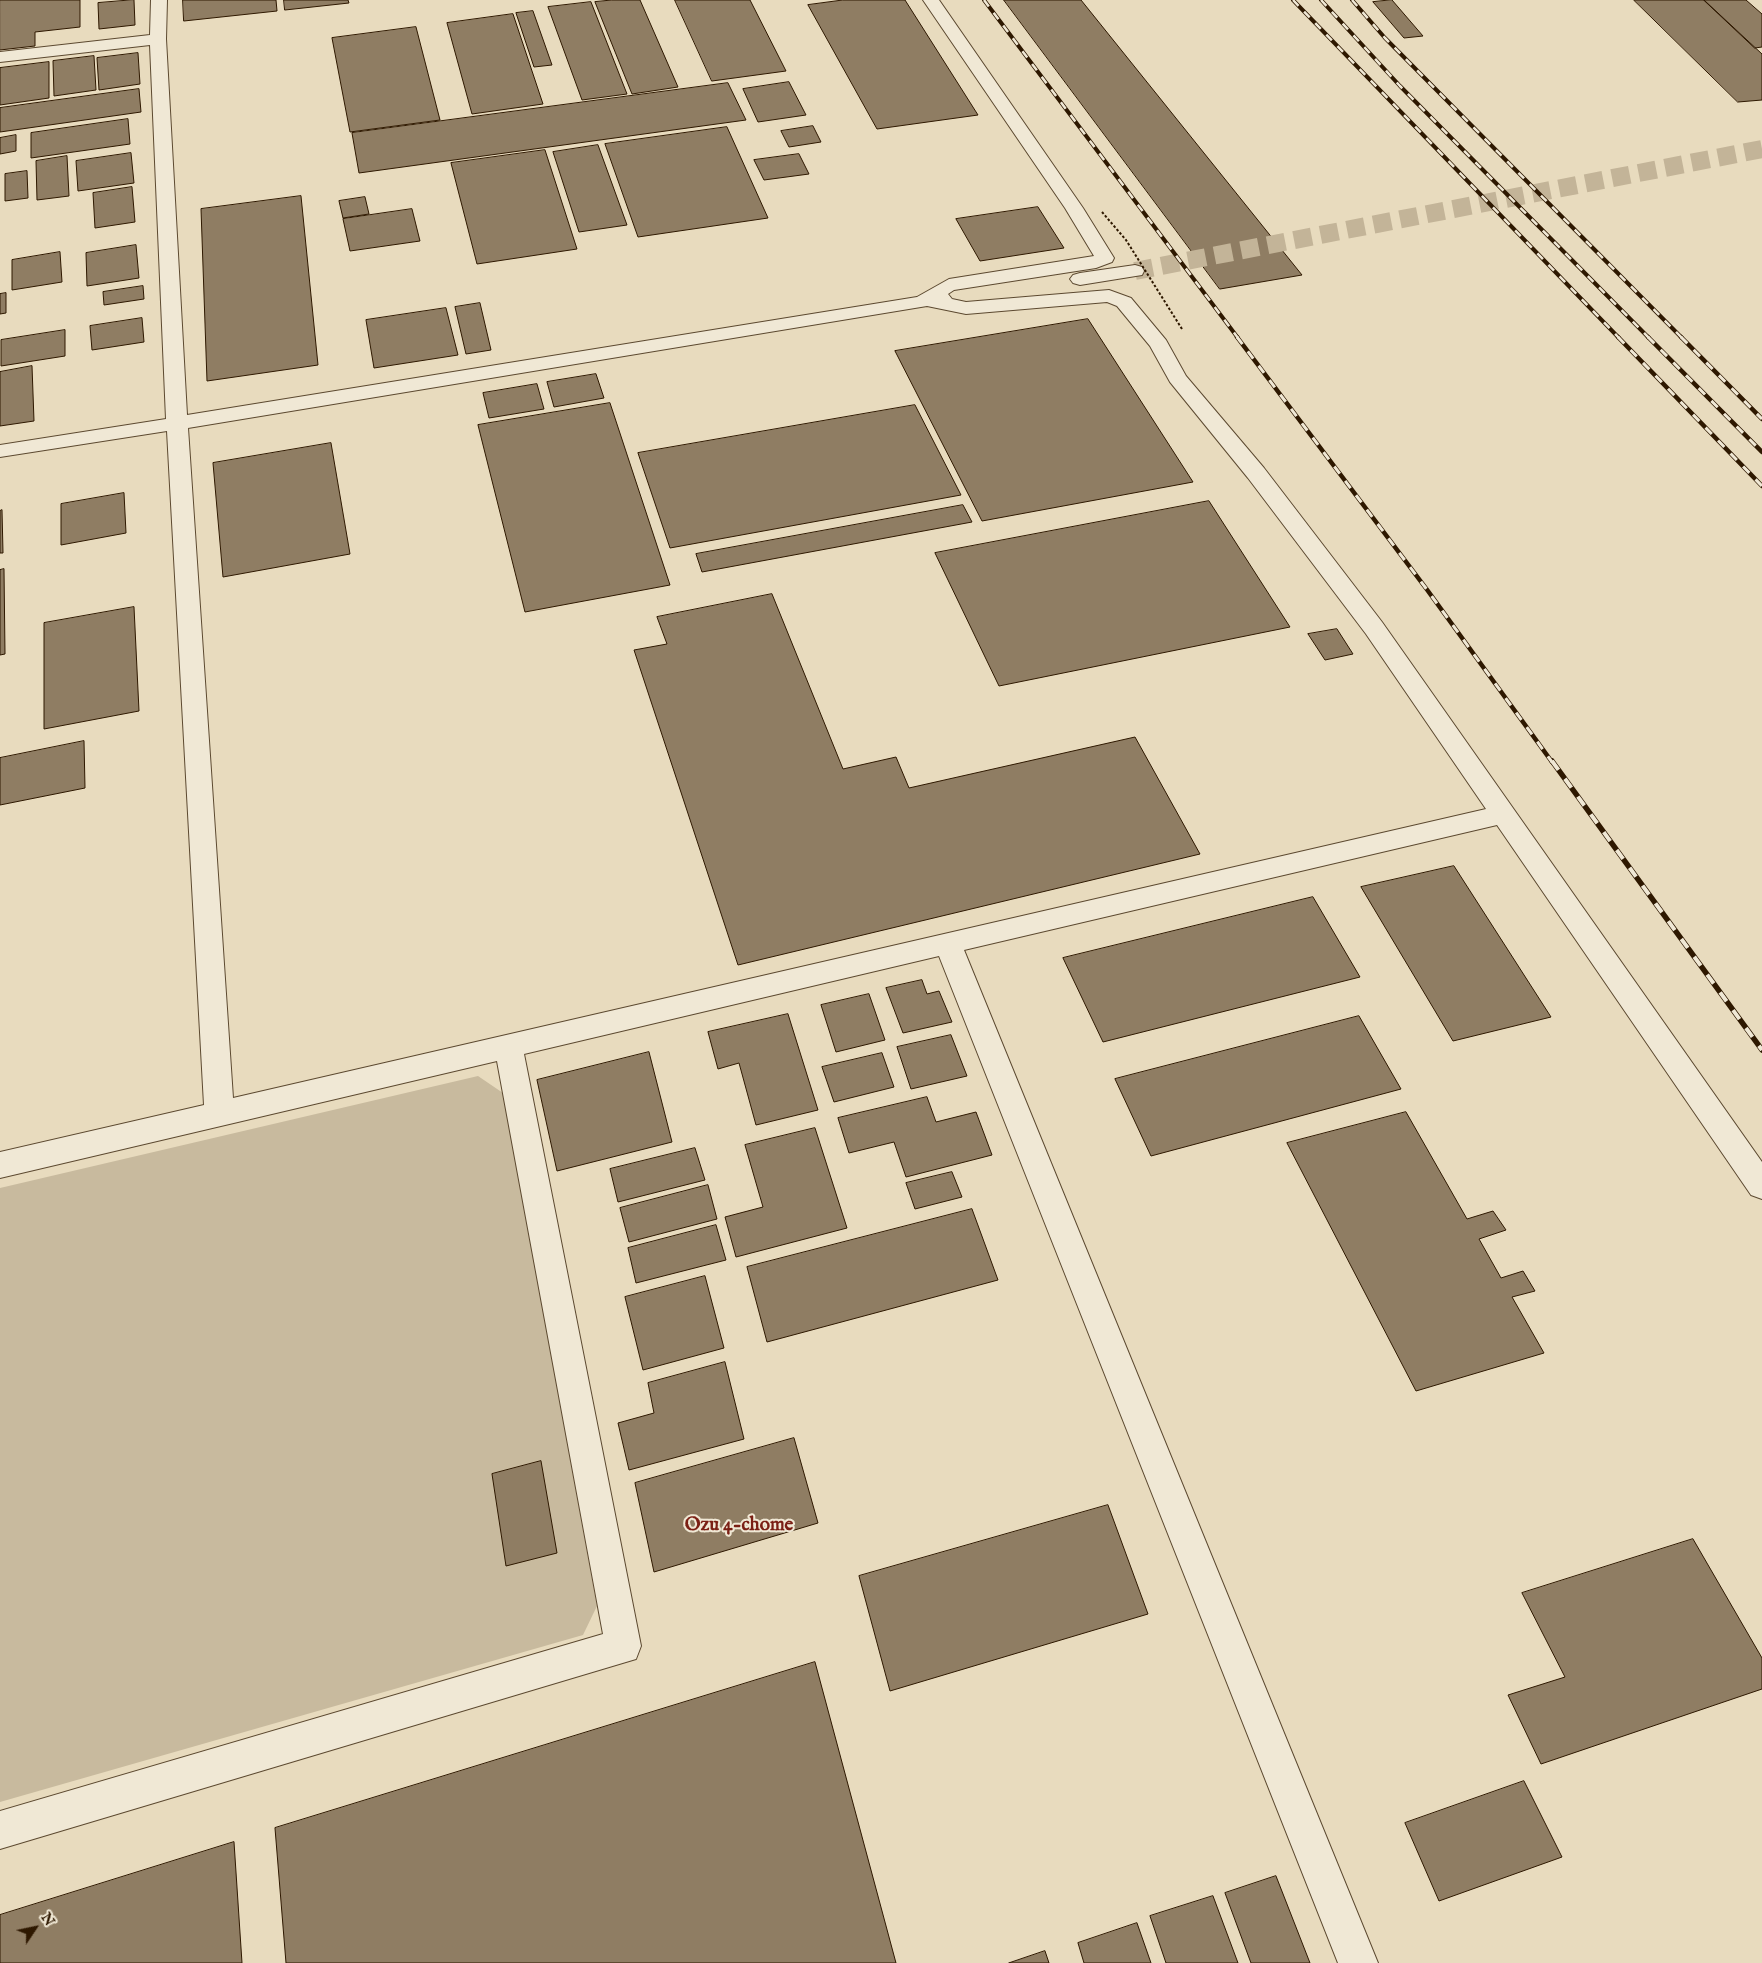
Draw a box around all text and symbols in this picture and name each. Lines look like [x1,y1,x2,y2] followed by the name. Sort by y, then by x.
[685,1515,793,1537] district label: Ozu 4-chome
[10,1903,60,1953] north arrow
[37,1910,58,1930] text: N

